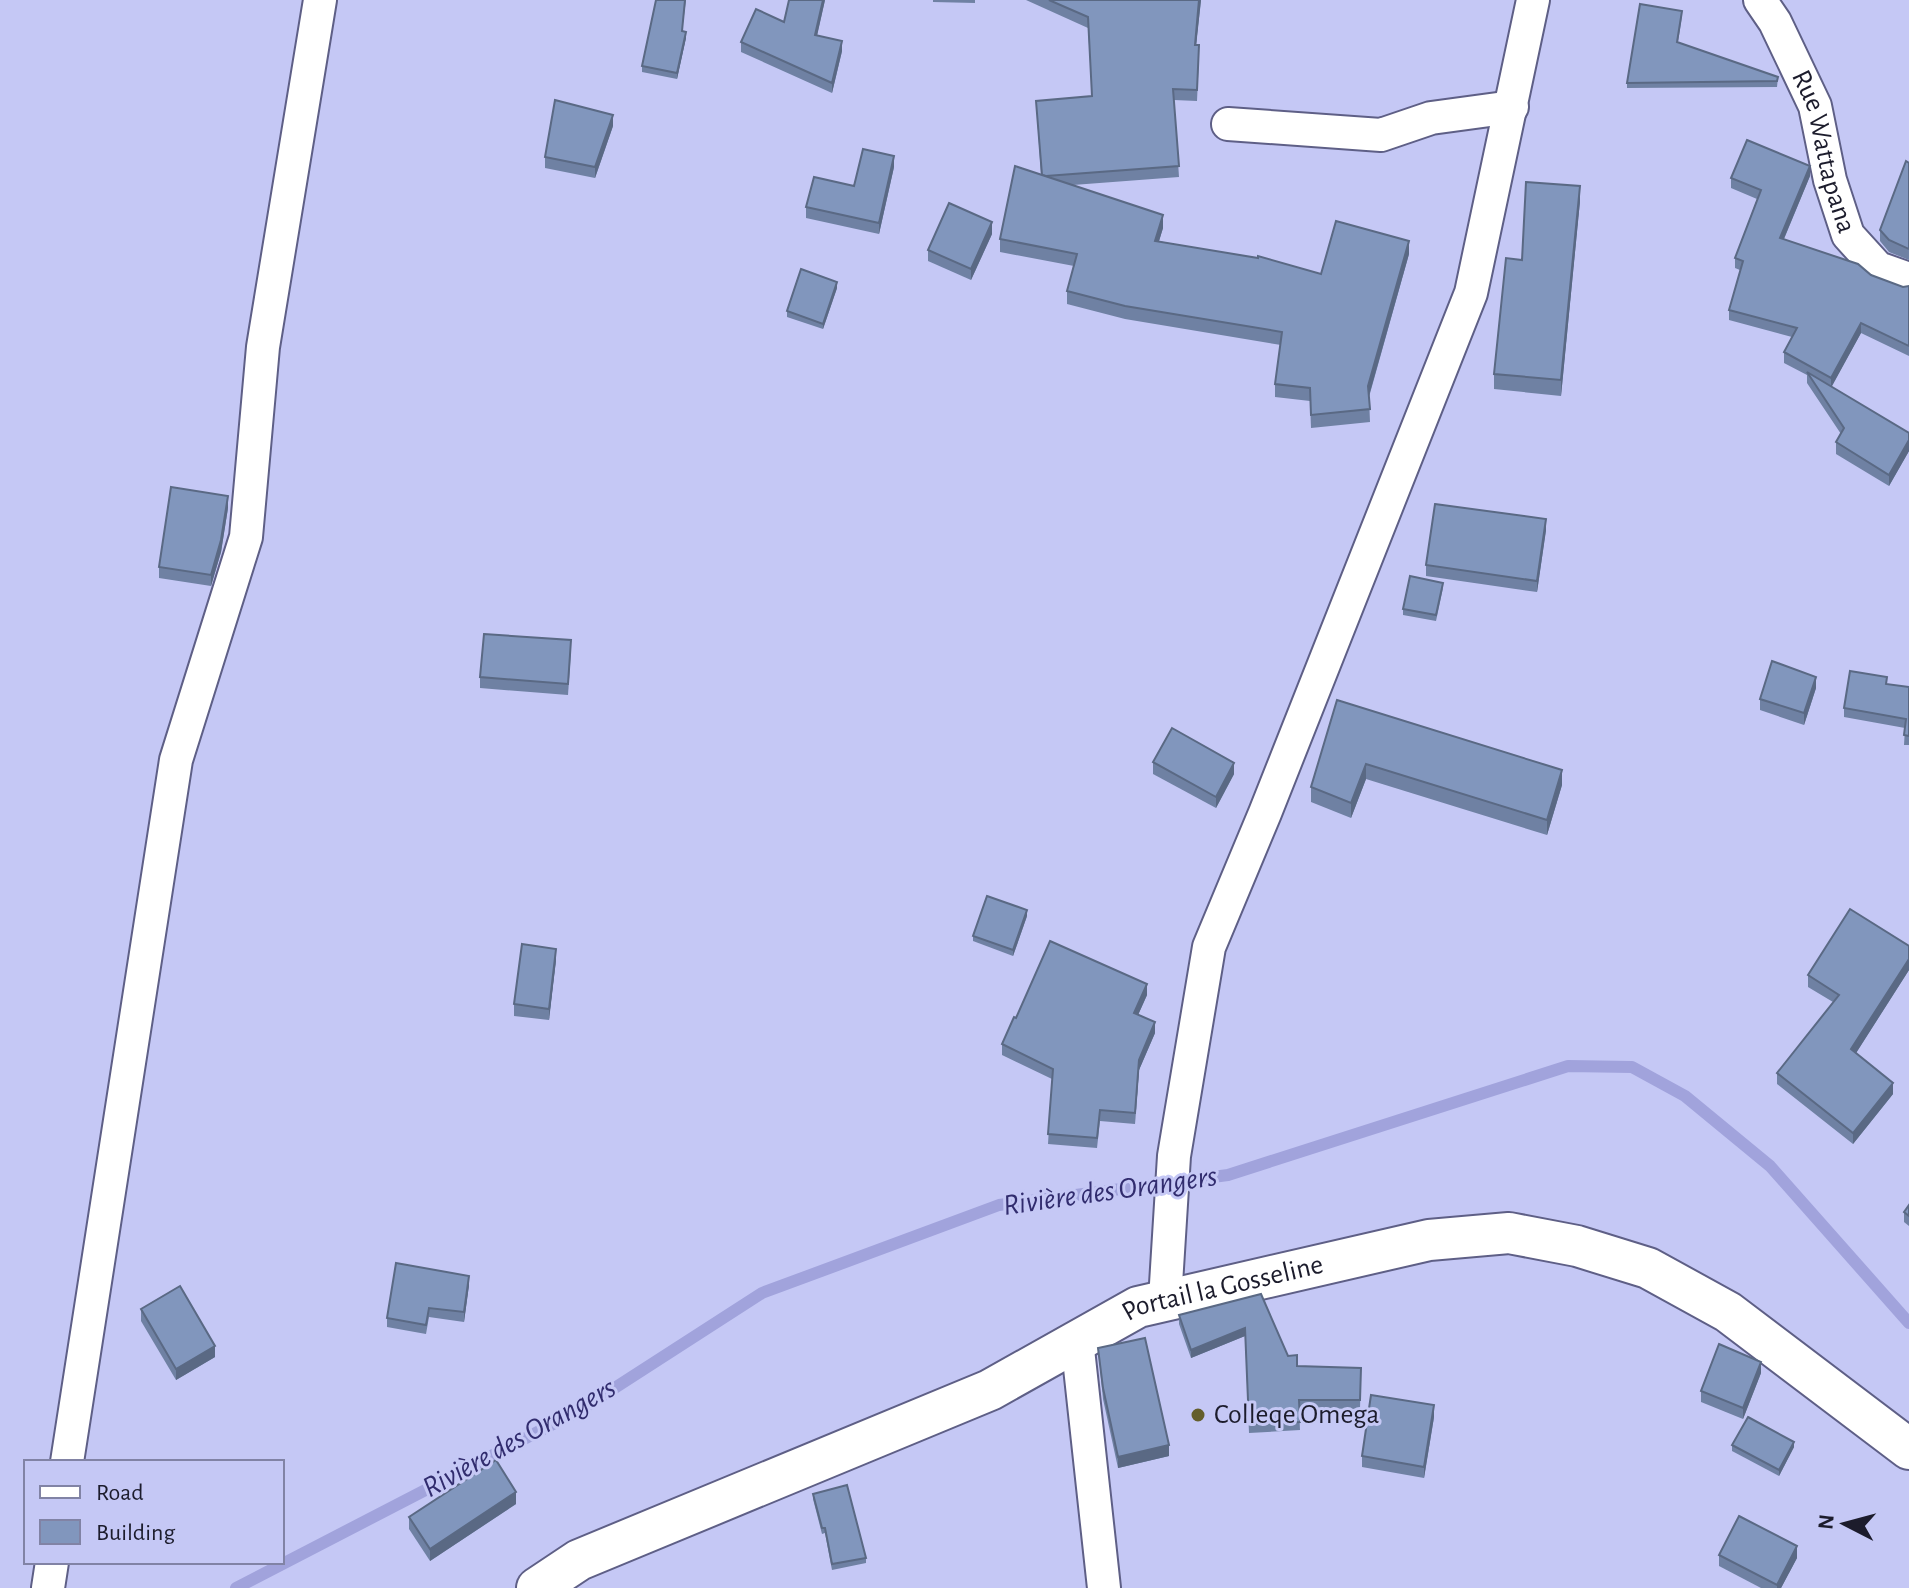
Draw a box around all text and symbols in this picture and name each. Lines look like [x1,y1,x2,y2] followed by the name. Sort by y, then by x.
[1786,66,1860,237] street label: Rue Wattapana
[1001,1161,1219,1221] water label: Rivière des Orangers
[1118,1251,1326,1327] street label: Portail la Gosseline
[418,1372,621,1503] water label: Rivière des Orangers
[1214,1401,1379,1429] place label: Colleqe Omega
[1189,1406,1207,1424] marker: Colleqe Omega
[24,1460,284,1564] legend
[96,1481,144,1505] text: Road
[1805,1484,1885,1564] north arrow
[1814,1513,1838,1531] text: N
[96,1521,175,1545] text: Building

